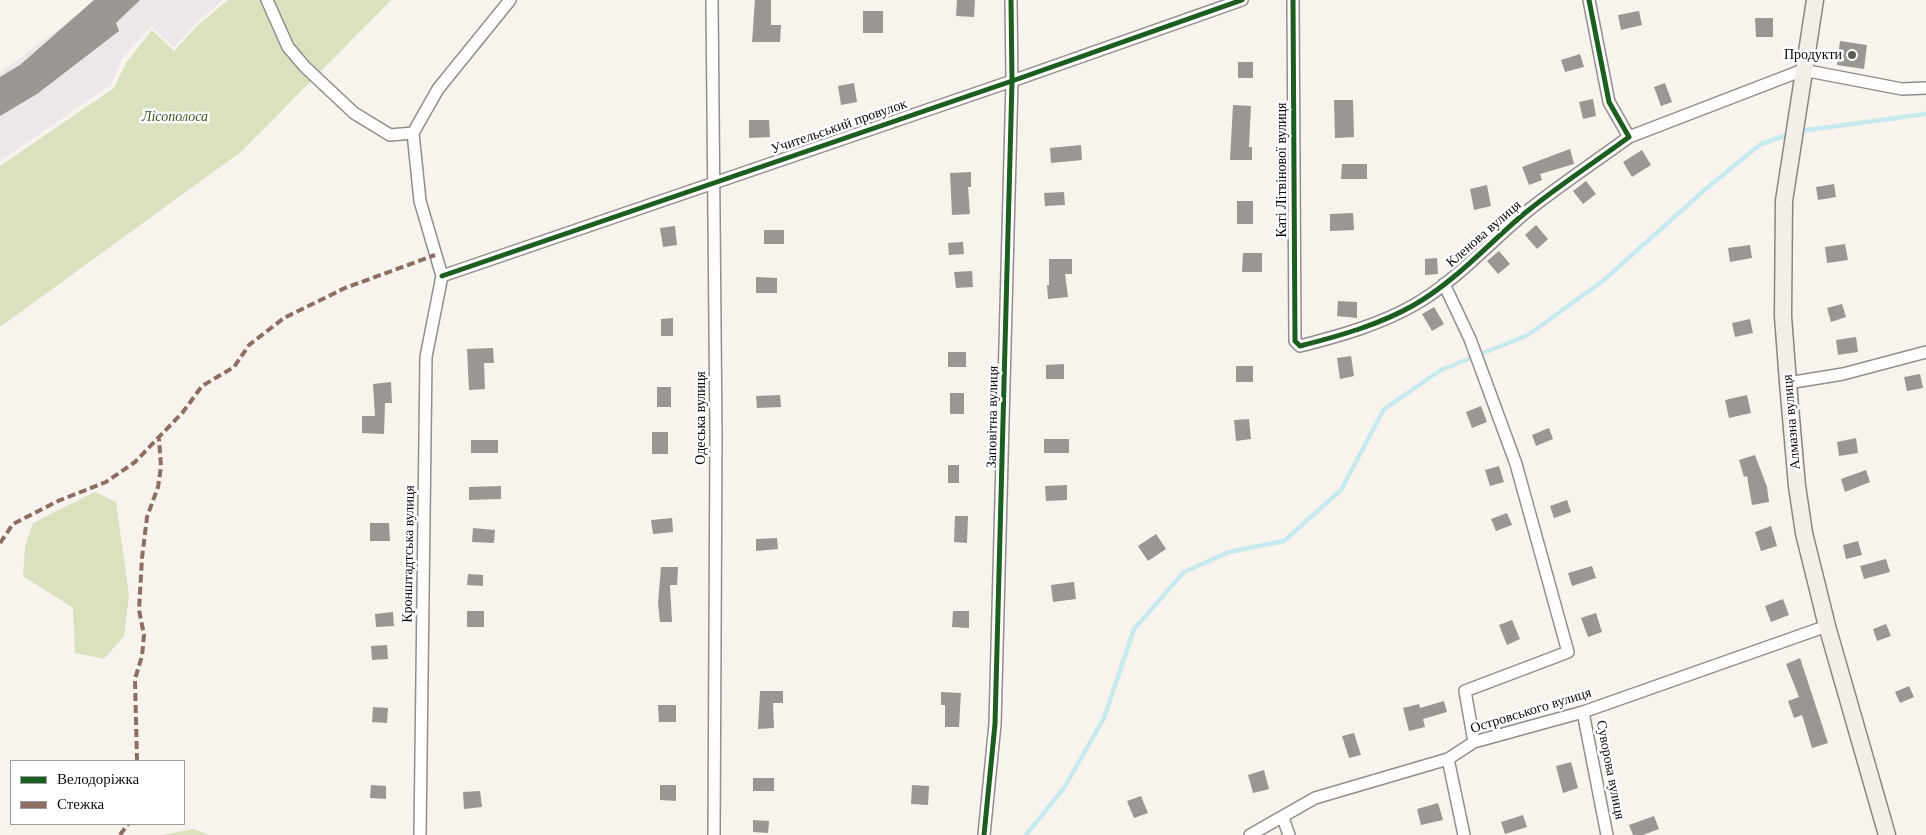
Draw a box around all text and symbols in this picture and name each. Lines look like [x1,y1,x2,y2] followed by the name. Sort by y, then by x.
[1784,47,1842,63] place label: Продукти
[1846,49,1858,61] marker: Продукти
[769,96,909,158] street label: Учительський провулок
[1274,103,1290,237] street label: Каті Літвінової вулиця
[142,109,208,125] park label: Лісополоса
[1443,197,1525,271] street label: Кленова вулиця
[984,366,1002,468] street label: Заповітна вулиця
[693,371,709,465] street label: Одеська вулиця
[1779,374,1805,470] street label: Алмазна вулиця
[399,485,419,623] street label: Кронштадтська вулиця
[1468,685,1594,737] street label: Островського вулиця
[1592,719,1628,821] street label: Суворова вулиця
[10,760,185,825] legend
[57,771,139,787] text: Велодоріжка
[57,796,104,812] text: Стежка

